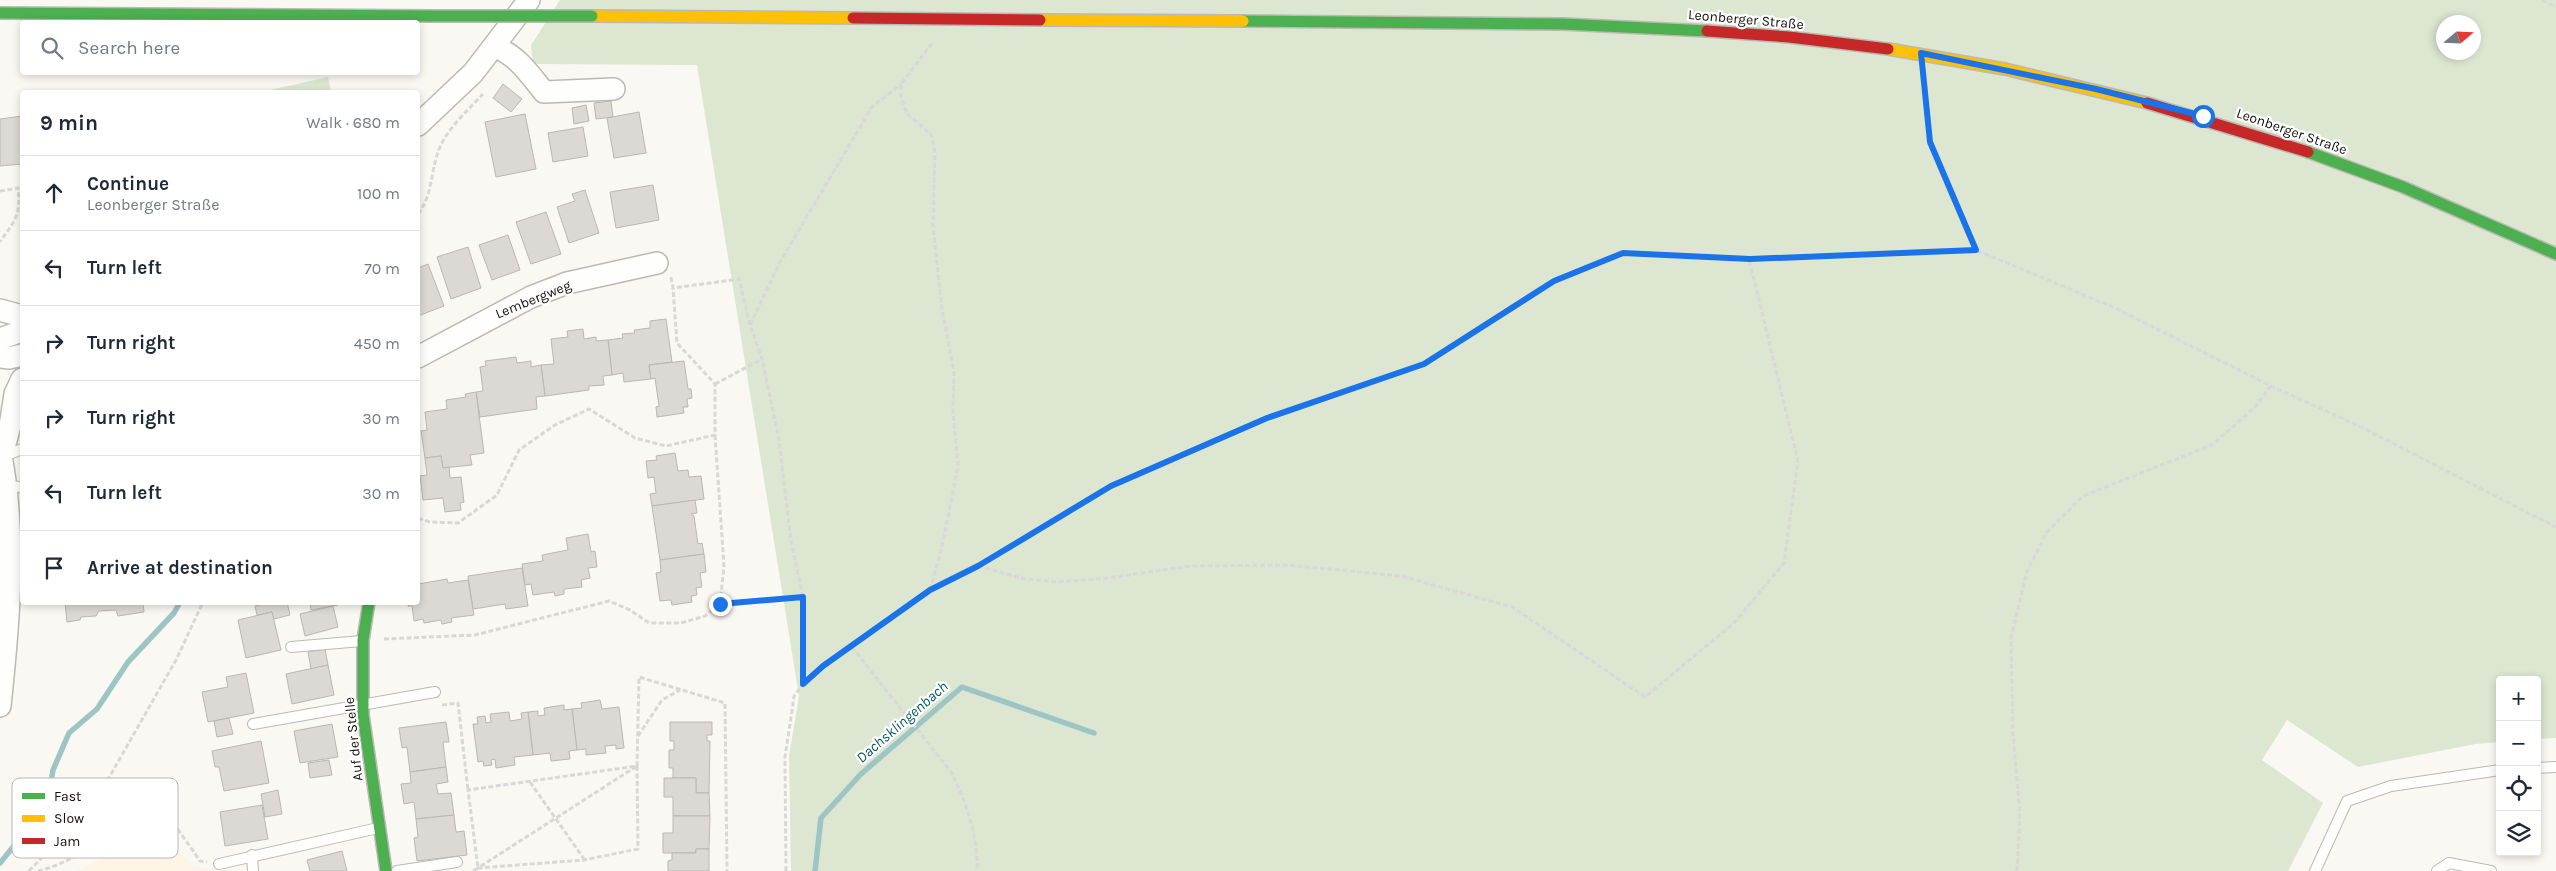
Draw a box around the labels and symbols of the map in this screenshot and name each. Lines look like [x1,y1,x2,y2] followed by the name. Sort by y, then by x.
[1687,6,1804,33] street label: Leonberger Straße
[2436,15,2481,60] north arrow
[2192,105,2215,128] route start
[2234,105,2349,158] street label: Leonberger Straße
[493,277,574,322] street label: Lembergweg
[709,593,732,616] route end
[852,677,952,767] water label: Dachsklingenbach
[341,696,366,782] street label: Auf der Stelle
[12,778,178,858] legend
[54,788,81,805] text: Fast
[54,810,84,827] text: Slow
[54,833,80,850] text: Jam

